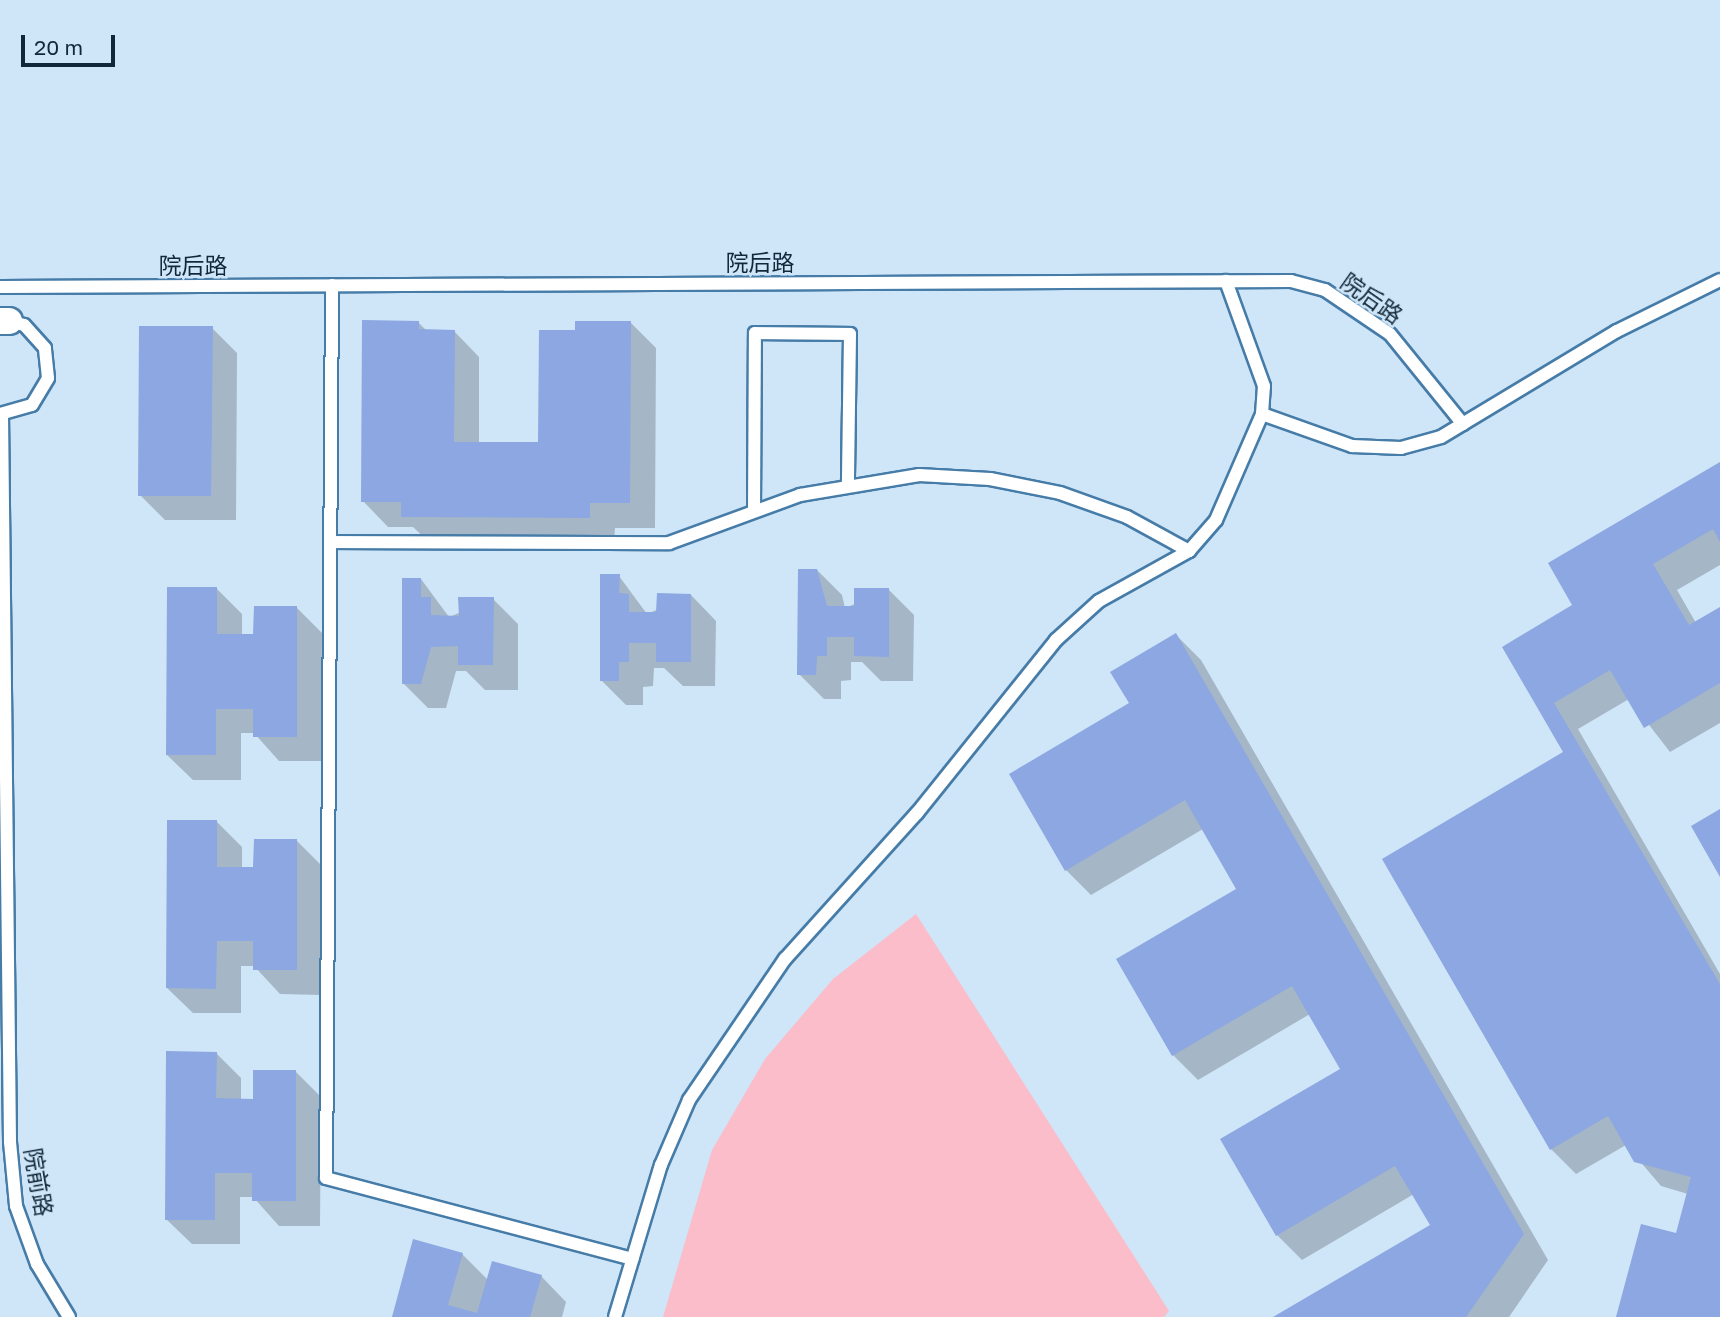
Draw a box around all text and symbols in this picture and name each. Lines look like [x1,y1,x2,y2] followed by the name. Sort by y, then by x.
[24,21,119,65] scale bar
[34,34,83,60] text: 20 m
[726,248,794,276] street label: 院后路
[159,251,227,279] street label: 院后路
[1336,267,1408,329] street label: 院后路
[19,1146,59,1218] street label: 院前路

